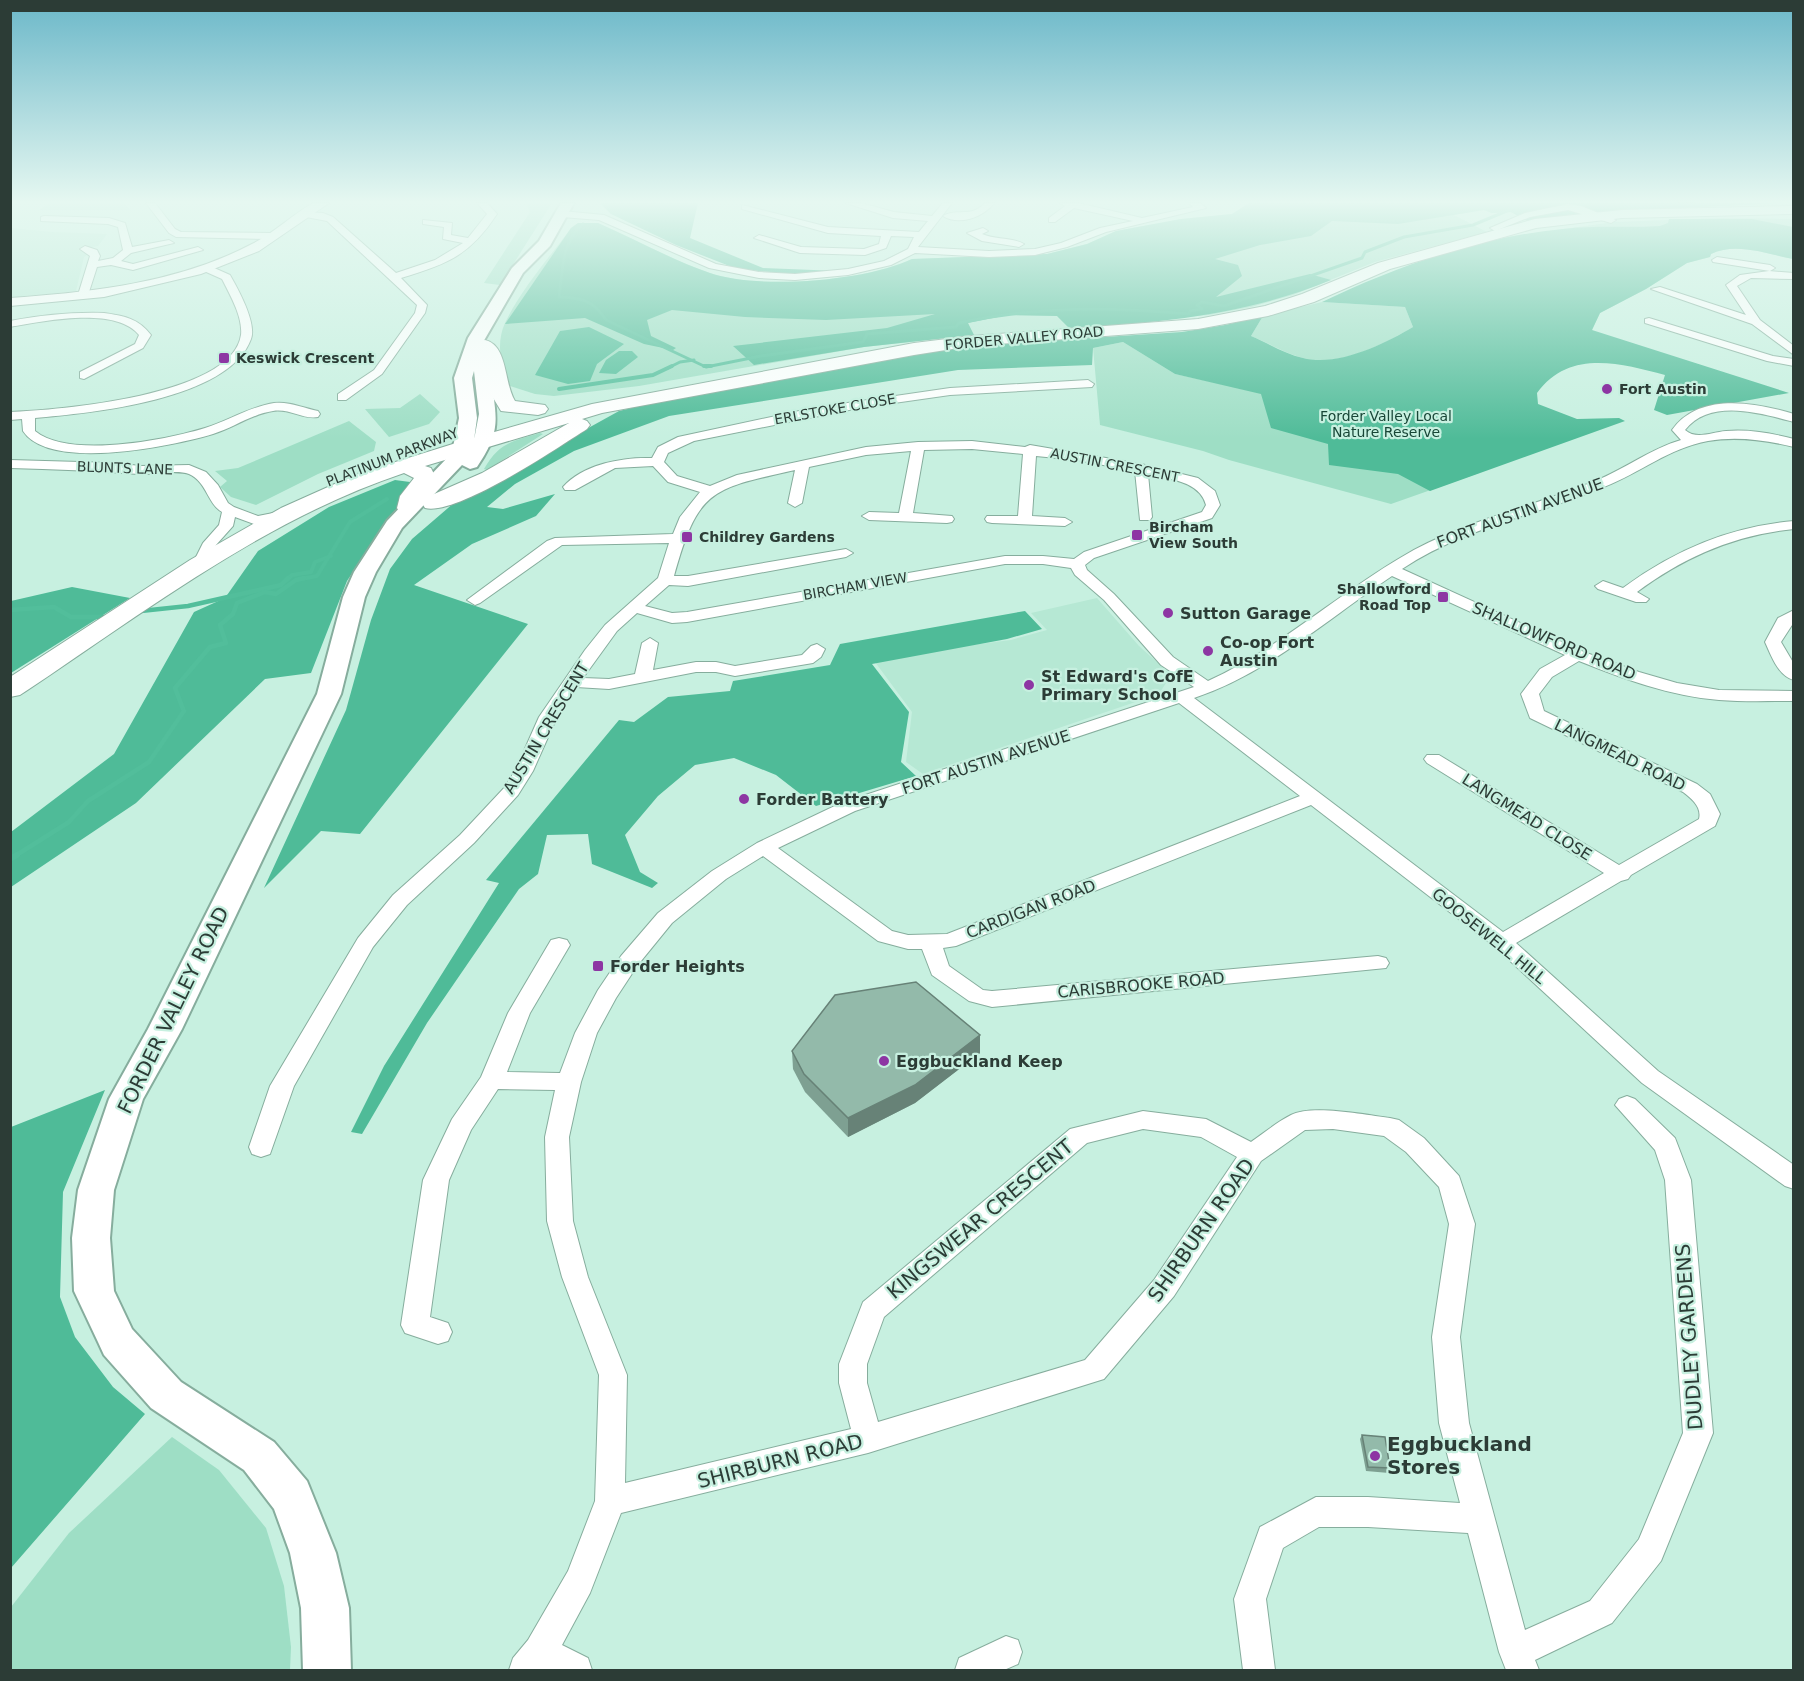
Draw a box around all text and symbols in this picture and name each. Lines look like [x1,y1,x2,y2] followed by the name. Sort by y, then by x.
[944,323,1104,353] street label: FORDER VALLEY ROAD
[236,350,374,366] place label: Keswick Crescent
[217,351,231,365] marker: Keswick Crescent
[1619,381,1707,397] place label: Fort Austin
[1600,382,1614,396] marker: Fort Austin
[773,390,897,428] street label: ERLSTOKE CLOSE
[1320,408,1452,440] park label: Forder Valley Local Nature Reserve
[323,424,461,490] street label: PLATINUM PARKWAY
[1049,445,1181,485] street label: AUSTIN CRESCENT
[77,458,173,478] street label: BLUNTS LANE
[1434,474,1606,552] street label: FORT AUSTIN AVENUE
[1149,519,1238,551] place label: Bircham View South
[1130,528,1144,542] marker: Bircham View South
[699,529,835,545] place label: Childrey Gardens
[680,530,694,544] marker: Childrey Gardens
[802,569,909,603] street label: BIRCHAM VIEW
[1337,581,1431,613] place label: Shallowford Road Top
[1436,590,1450,604] marker: Shallowford Road Top
[1469,598,1639,684] street label: SHALLOWFORD ROAD
[1180,604,1311,623] place label: Sutton Garage
[1161,606,1175,620] marker: Sutton Garage
[1220,633,1315,670] place label: Co-op Fort Austin
[1201,644,1215,658] marker: Co-op Fort Austin
[499,659,593,797] street label: AUSTIN CRESCENT
[1041,667,1194,704] place label: St Edward's CofE Primary School
[1022,678,1036,692] marker: St Edward's CofE Primary School
[1551,715,1689,795] street label: LANGMEAD ROAD
[899,726,1073,798] street label: FORT AUSTIN AVENUE
[1459,769,1595,865] street label: LANGMEAD CLOSE
[756,790,889,809] place label: Forder Battery
[737,792,751,806] marker: Forder Battery
[963,876,1099,942] street label: CARDIGAN ROAD
[1428,884,1550,988] street label: GOOSEWELL HILL
[112,903,234,1117] street label: FORDER VALLEY ROAD
[610,957,745,976] place label: Forder Heights
[591,959,605,973] marker: Forder Heights
[1057,968,1225,1002] street label: CARISBROOKE ROAD
[896,1052,1063,1071] place label: Eggbuckland Keep
[877,1054,891,1068] marker: Eggbuckland Keep
[882,1134,1079,1304] street label: KINGSWEAR CRESCENT
[1143,1154,1259,1306] street label: SHIRBURN ROAD
[1671,1243,1707,1431] street label: DUDLEY GARDENS
[695,1429,865,1493] street label: SHIRBURN ROAD
[1387,1432,1532,1479] place label: Eggbuckland Stores
[1368,1449,1382,1463] marker: Eggbuckland Stores

